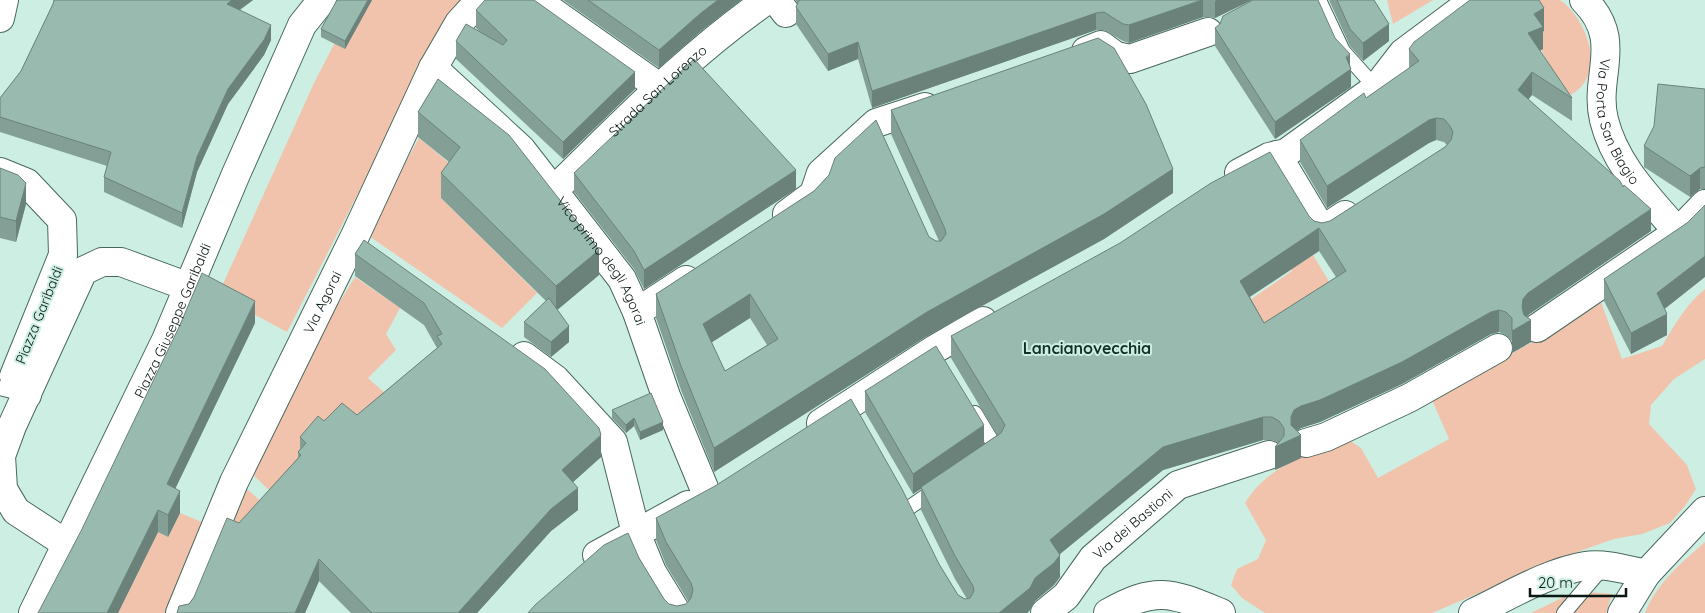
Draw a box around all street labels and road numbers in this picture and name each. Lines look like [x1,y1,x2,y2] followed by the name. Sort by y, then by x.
[605,41,711,141] street label: Strada San Lorenzo
[1592,58,1643,188] street label: Via Porta San Biagio
[552,193,650,328] street label: Vico primo degli Agorai
[130,240,215,401] street label: Piazza Giuseppe Garibaldi
[11,263,67,367] street label: Piazza Garibaldi
[299,268,345,336] street label: Via Agorai
[1089,485,1176,563] street label: Via dei Bastioni

